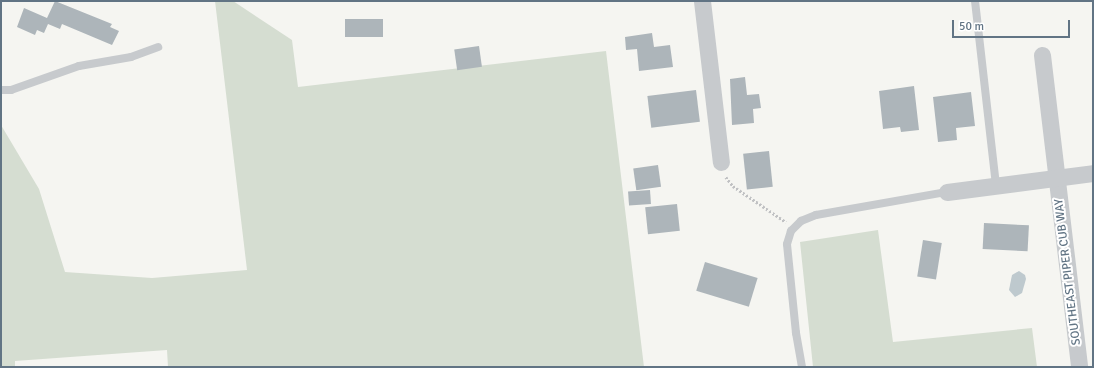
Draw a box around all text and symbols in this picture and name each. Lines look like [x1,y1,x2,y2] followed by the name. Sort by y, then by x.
[954,12,1072,38] scale bar
[959,19,984,34] text: 50 m
[1052,198,1084,346] street label: SOUTHEAST PIPER CUB WAY

